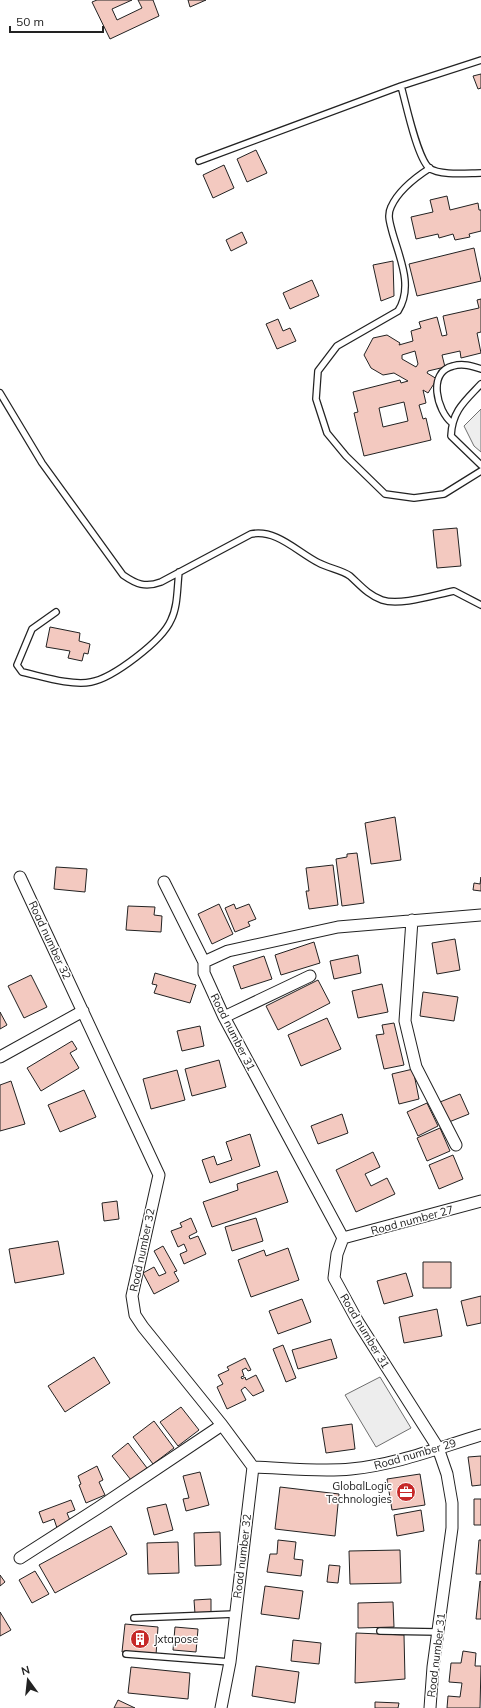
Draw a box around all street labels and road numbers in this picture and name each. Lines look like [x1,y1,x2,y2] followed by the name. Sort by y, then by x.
[26,899,74,982] street label: Road number 32
[207,991,259,1073] street label: Road number 31
[369,1202,455,1238] street label: Road number 27
[126,1207,158,1293] street label: Road number 32
[337,1291,393,1371] street label: Road number 31
[372,1436,458,1472] street label: Road number 29
[230,1513,254,1599] street label: Road number 32
[424,1612,448,1698] street label: Road number 31

